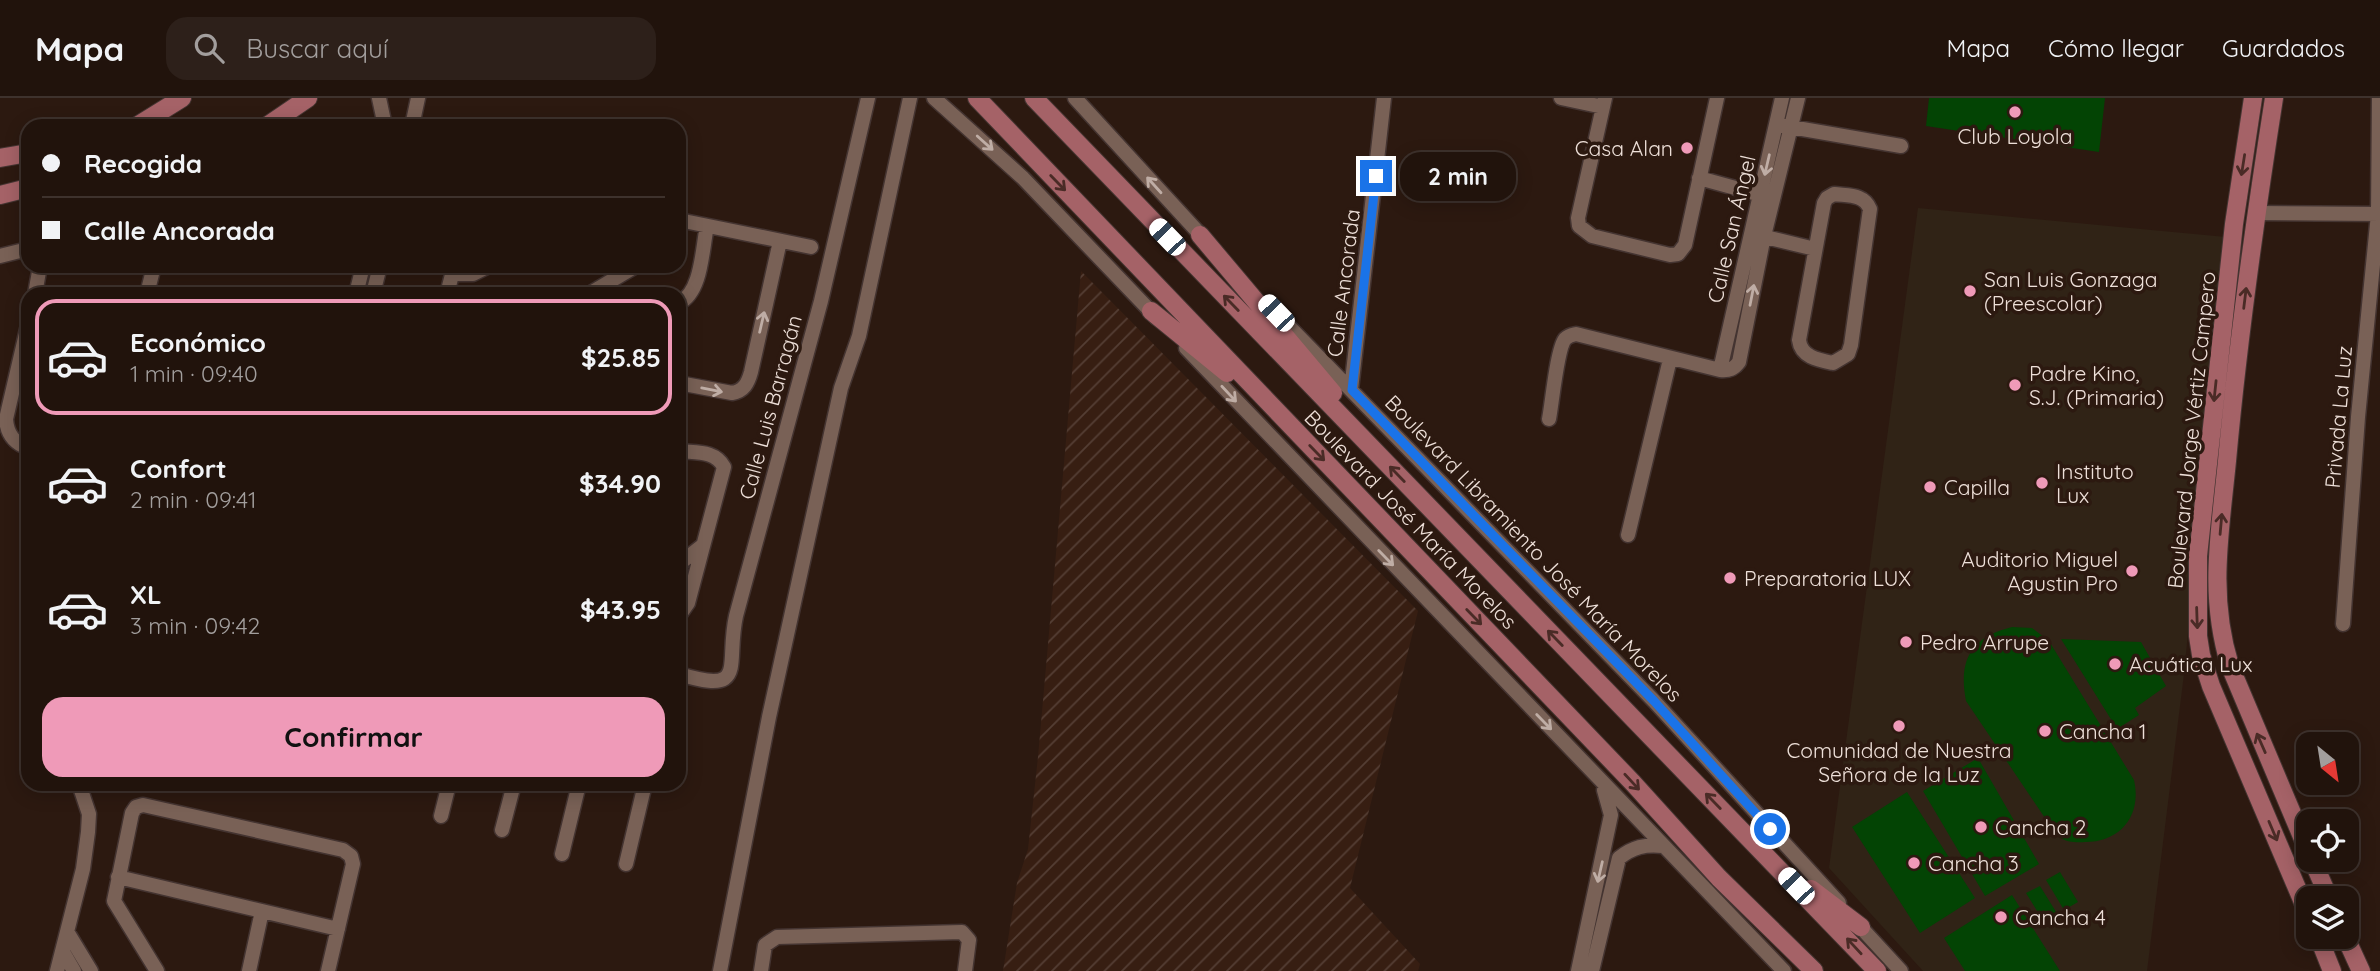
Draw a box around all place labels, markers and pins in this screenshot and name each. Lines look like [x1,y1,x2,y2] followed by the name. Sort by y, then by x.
[2007,104,2023,120] marker: Club Loyola
[1958,123,2072,149] place label: Club Loyola
[1575,135,1673,161] place label: Casa Alan
[1679,140,1695,156] marker: Casa Alan
[1984,266,2158,316] place label: San Luis Gonzaga (Preescolar)
[1962,283,1978,299] marker: San Luis Gonzaga (Preescolar)
[2029,360,2164,410] place label: Padre Kino, S.J. (Primaria)
[2007,377,2023,393] marker: Padre Kino, S.J. (Primaria)
[2056,458,2134,508] place label: Instituto Lux
[1944,474,2010,500] place label: Capilla
[2034,475,2050,491] marker: Instituto Lux
[1922,479,1938,495] marker: Capilla
[1961,546,2118,596] place label: Auditorio Miguel Agustin Pro
[2124,563,2140,579] marker: Auditorio Miguel Agustin Pro
[1744,565,1911,591] place label: Preparatoria LUX
[1722,570,1738,586] marker: Preparatoria LUX
[1920,629,2049,655] place label: Pedro Arrupe
[1898,634,1914,650] marker: Pedro Arrupe
[2129,651,2252,677] place label: Acuática Lux
[2107,656,2123,672] marker: Acuática Lux
[1891,718,1907,734] marker: Comunidad de Nuestra Señora de la Luz
[2059,718,2147,744] place label: Cancha 1
[2037,723,2053,739] marker: Cancha 1
[1787,737,2012,787] place label: Comunidad de Nuestra Señora de la Luz
[1995,814,2086,840] place label: Cancha 2
[1973,819,1989,835] marker: Cancha 2
[1928,850,2019,876] place label: Cancha 3
[1906,855,1922,871] marker: Cancha 3
[2015,904,2106,930] place label: Cancha 4
[1993,909,2009,925] marker: Cancha 4

